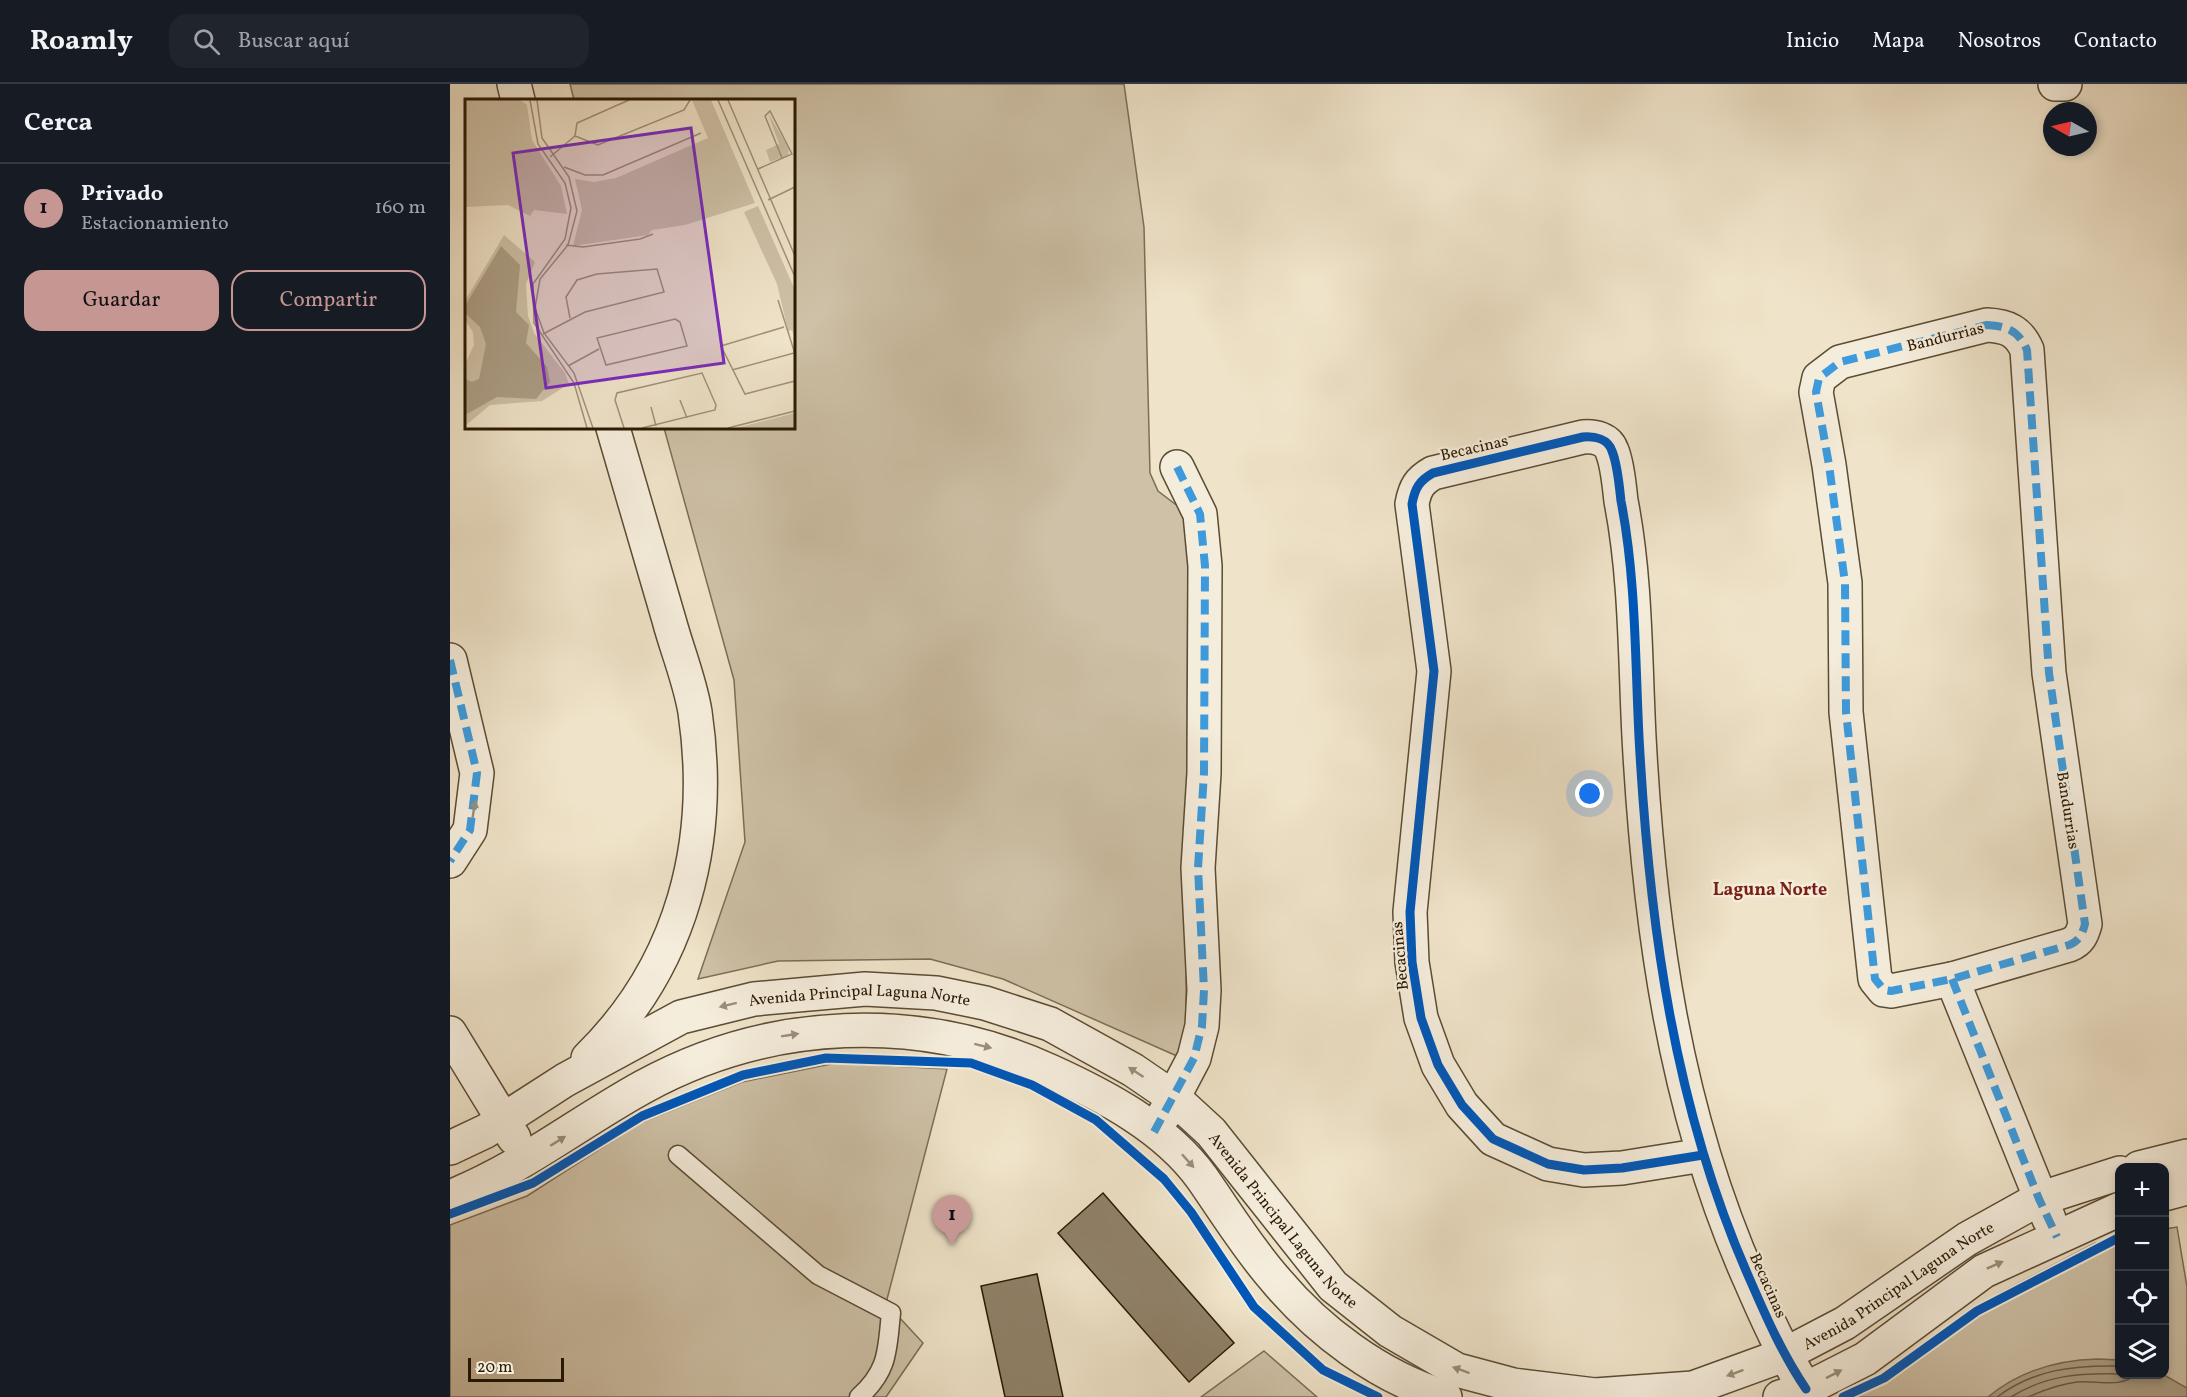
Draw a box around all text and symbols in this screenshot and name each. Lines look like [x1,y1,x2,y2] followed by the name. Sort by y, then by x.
[169,14,589,68] search box
[30,22,133,61] text: Roamly
[190,25,223,58] icon: search
[238,26,350,57] text: Buscar aquí
[1786,27,1839,56] text: Inicio
[1872,27,1925,56] text: Mapa
[1958,27,2041,56] text: Nosotros
[2074,27,2157,56] text: Contacto
[465,99,795,429] inset map
[2043,102,2097,156] north arrow
[24,105,93,141] text: Cerca
[81,179,163,210] text: Privado
[39,194,48,222] text: 1
[374,194,426,222] text: 160 m
[81,210,229,238] text: Estacionamiento
[24,270,219,331] button: Guardar
[231,270,426,331] button: Compartir
[1905,318,1986,358] street label: Bandurrias
[1438,430,1511,467] street label: Becacinas
[2050,770,2084,851] street label: Bandurrias
[1575,779,1604,808] your location
[469,799,478,818] one-way arrow
[1713,878,1827,903] district label: Laguna Norte
[1387,920,1415,991] street label: Becacinas
[746,980,972,1013] street label: Avenida Principal Laguna Norte
[719,1001,738,1011] one-way arrow
[781,1030,800,1039] one-way arrow
[974,1042,992,1052] one-way arrow
[1128,1067,1144,1078] one-way arrow
[1202,1128,1362,1314] street label: Avenida Principal Laguna Norte
[550,1136,566,1147] one-way arrow
[1181,1153,1194,1168] one-way arrow
[2115,1163,2169,1379] map controls
[2115,1163,2169,1217] button: +
[932,1196,972,1245] pin: 1
[1800,1217,1998,1356] street label: Avenida Principal Laguna Norte
[2115,1217,2169,1271] button: −
[1743,1250,1791,1322] street label: Becacinas
[1987,1261,2004,1270] one-way arrow
[2115,1271,2169,1325] button: locate
[2115,1325,2169,1379] button: layers
[468,1355,564,1382] scale bar
[477,1357,512,1379] text: 20 m
[1452,1365,1470,1375] one-way arrow
[1725,1369,1743,1379] one-way arrow
[1825,1370,1843,1380] one-way arrow

